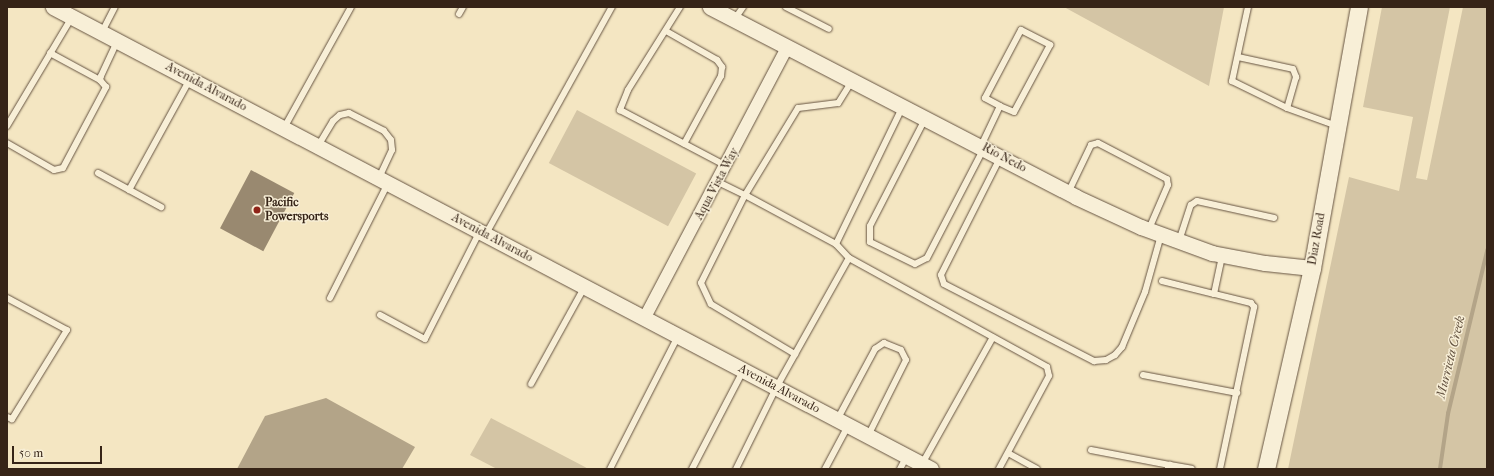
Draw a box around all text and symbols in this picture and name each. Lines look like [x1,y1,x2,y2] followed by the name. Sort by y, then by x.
[163,60,249,114] street label: Avenida Alvarado
[979,140,1029,176] street label: Rio Nedo
[692,145,742,223] street label: Aqua Vista Way
[265,196,328,224] place label: Pacific Powersports
[252,205,262,215] marker: Pacific Powersports
[449,211,535,265] street label: Avenida Alvarado
[1305,212,1329,266] street label: Diaz Road
[1433,314,1469,400] water label: Murrieta Creek
[736,362,822,416] street label: Avenida Alvarado
[14,438,104,464] scale bar
[19,446,43,460] text: 50 m

